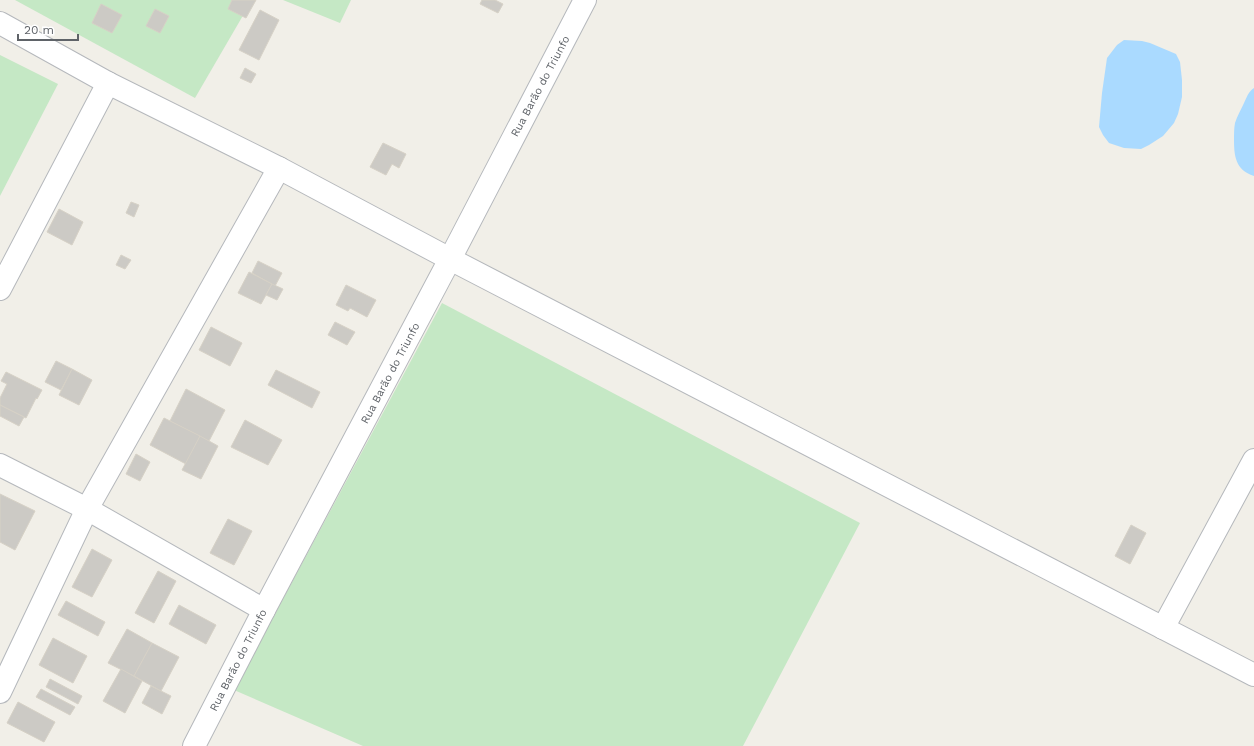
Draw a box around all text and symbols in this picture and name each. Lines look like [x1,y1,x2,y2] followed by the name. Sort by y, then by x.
[18,16,78,42] scale bar
[24,23,54,37] text: 20 m
[508,33,573,139] street label: Rua Barão do Triunfo
[358,320,423,426] street label: Rua Barão do Triunfo
[207,607,270,713] street label: Rua Barão do Triunfo

